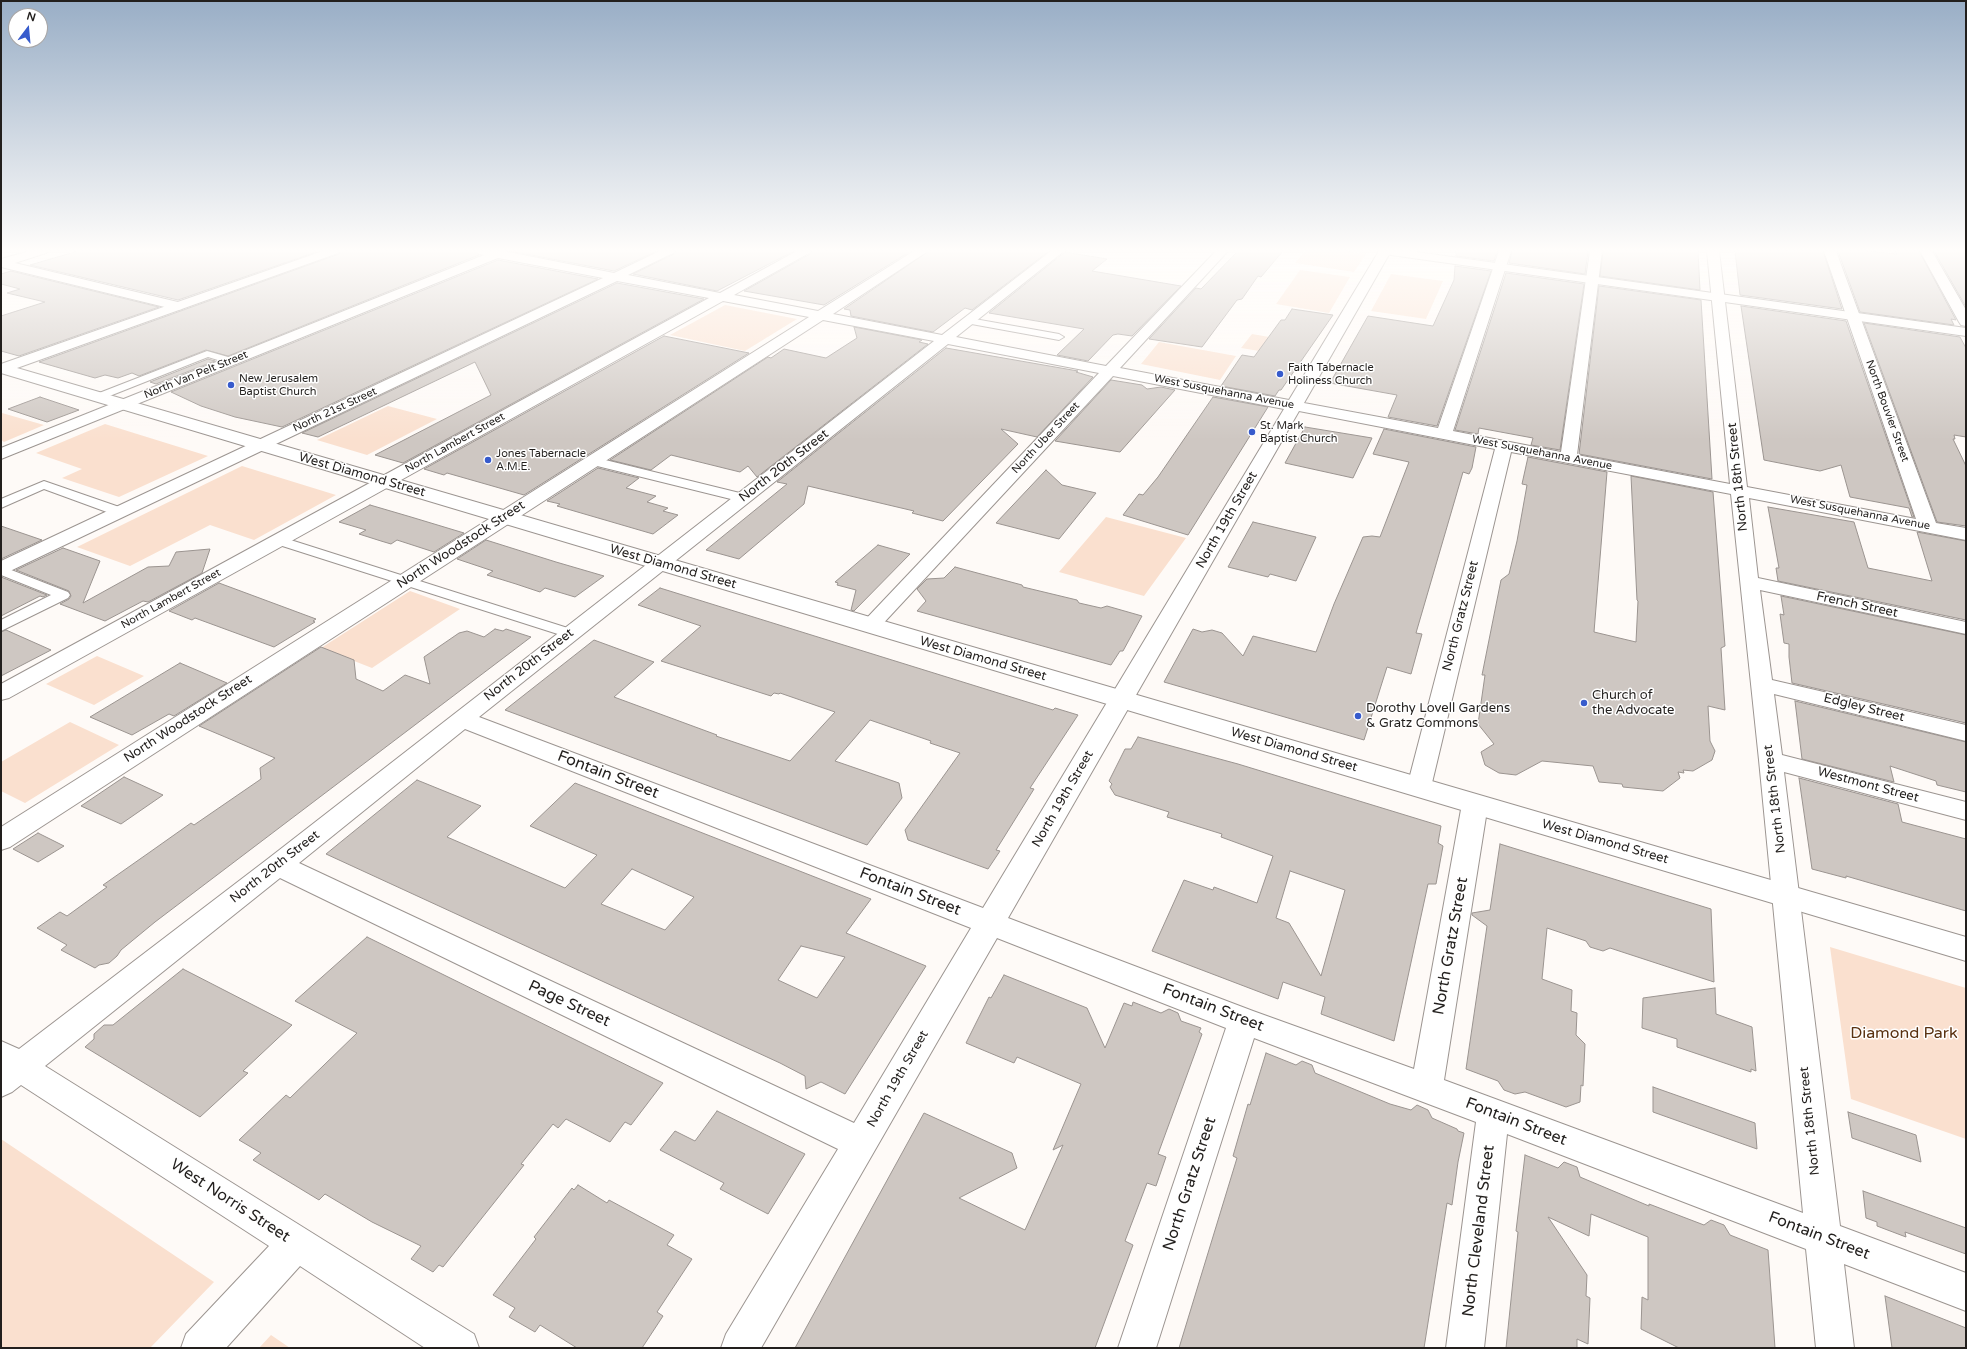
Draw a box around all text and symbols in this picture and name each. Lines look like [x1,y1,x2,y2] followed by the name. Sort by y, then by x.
[8,8,48,48] north arrow
[25,9,37,24] text: N
[142,348,250,402] street label: North Van Pelt Street
[1862,358,1912,464] street label: North Bouvier Street
[1288,361,1374,387] place label: Faith Tabernacle Holiness Church
[1275,369,1285,379] marker: Faith Tabernacle Holiness Church
[239,372,318,398] place label: New Jerusalem Baptist Church
[1153,372,1295,412] street label: West Susquehanna Avenue
[226,380,236,390] marker: New Jerusalem Baptist Church
[291,385,379,435] street label: North 21st Street
[1009,399,1083,477] street label: North Uber Street
[403,410,507,476] street label: North Lambert Street
[1260,419,1338,445] place label: St. Mark Baptist Church
[1725,422,1751,532] street label: North 18th Street
[736,426,832,506] street label: North 20th Street
[1247,427,1257,437] marker: St. Mark Baptist Church
[1471,433,1613,473] street label: West Susquehanna Avenue
[496,447,586,473] place label: Jones Tabernacle A.M.E.
[297,449,427,501] street label: West Diamond Street
[483,455,493,465] marker: Jones Tabernacle A.M.E.
[1193,469,1261,571] street label: North 19th Street
[1789,493,1931,533] street label: West Susquehanna Avenue
[394,498,528,592] street label: North Woodstock Street
[608,541,738,593] street label: West Diamond Street
[1440,559,1482,673] street label: North Gratz Street
[119,566,223,632] street label: North Lambert Street
[1815,589,1899,621] street label: French Street
[481,625,577,705] street label: North 20th Street
[918,633,1048,685] street label: West Diamond Street
[121,672,255,766] street label: North Woodstock Street
[1592,688,1674,719] place label: Church of the Advocate
[1822,690,1906,726] street label: Edgley Street
[1579,698,1589,708] marker: Church of the Advocate
[1366,701,1510,732] place label: Dorothy Lovell Gardens & Gratz Commons
[1353,711,1363,721] marker: Dorothy Lovell Gardens & Gratz Commons
[1229,724,1359,776] street label: West Diamond Street
[1761,744,1789,854] street label: North 18th Street
[555,747,661,803] street label: Fontain Street
[1029,748,1097,850] street label: North 19th Street
[1816,764,1920,806] street label: Westmont Street
[1540,816,1670,868] street label: West Diamond Street
[227,827,323,907] street label: North 20th Street
[857,864,963,920] street label: Fontain Street
[1429,876,1473,1016] street label: North Gratz Street
[525,977,613,1031] street label: Page Street
[1160,980,1266,1036] street label: Fontain Street
[1850,1024,1958,1044] park label: Diamond Park
[864,1028,932,1130] street label: North 19th Street
[1797,1066,1823,1176] street label: North 18th Street
[1463,1094,1569,1150] street label: Fontain Street
[1159,1115,1221,1253] street label: North Gratz Street
[1459,1144,1499,1318] street label: North Cleveland Street
[167,1155,293,1247] street label: West Norris Street
[1766,1208,1872,1264] street label: Fontain Street

